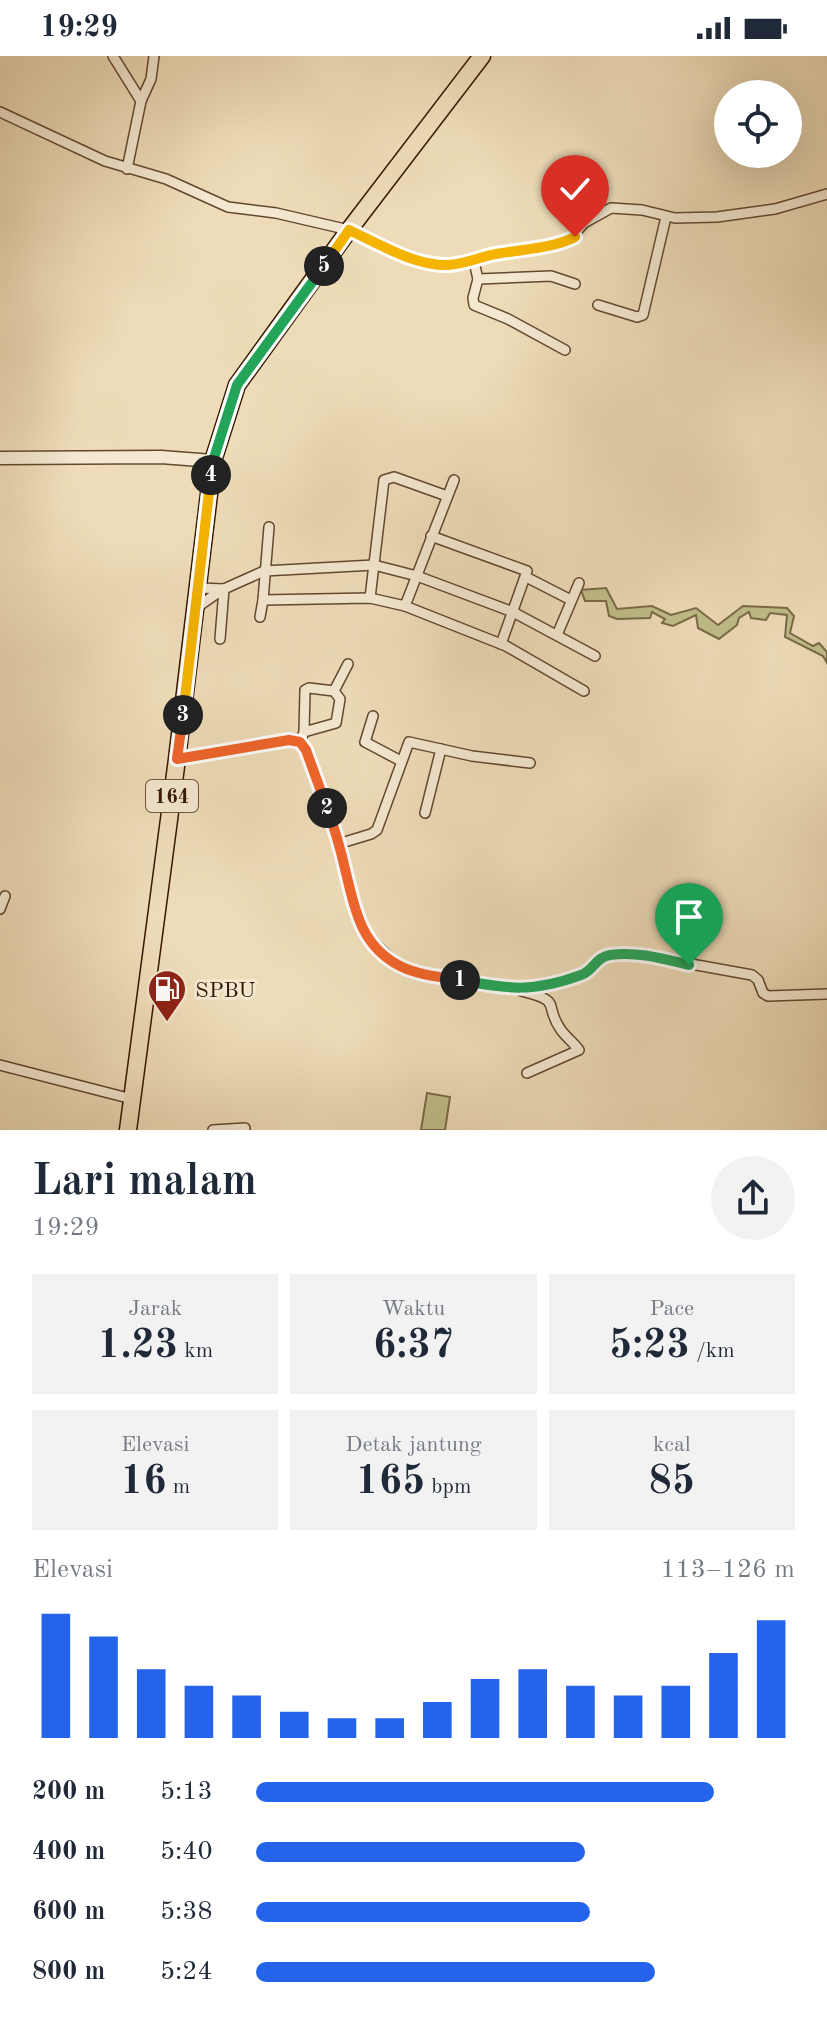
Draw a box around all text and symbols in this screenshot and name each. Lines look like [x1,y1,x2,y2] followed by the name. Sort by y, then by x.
[40,13,118,43] text: 19:29
[714,80,802,168] map controls
[714,80,802,168] button: locate
[541,155,609,237] pin
[553,167,597,211] icon: check
[304,246,344,286] pin: 5
[318,255,330,277] text: 5
[191,455,231,495] pin: 4
[205,464,217,486] text: 4
[163,695,203,735] pin: 3
[177,704,189,726] text: 3
[146,780,198,812] road number: 164
[307,788,347,828] pin: 2
[321,797,333,819] text: 2
[655,883,723,965] pin
[667,895,711,939] icon: arrive
[440,960,480,1000] pin: 1
[146,968,188,1023] fuel station icon: SPBU
[454,969,466,991] text: 1
[195,980,255,1002] place label: SPBU
[711,1156,795,1240] button: share
[32,1160,257,1204] text: Lari malam
[32,1215,100,1241] text: 19:29
[128,1298,182,1320] text: Jarak
[382,1298,445,1320] text: Waktu
[650,1298,694,1320] text: Pace
[97,1327,178,1367] text: 1.23
[373,1327,454,1367] text: 6:37
[609,1327,690,1367] text: 5:23
[178,1340,213,1362] text: km
[690,1340,735,1362] text: /km
[121,1434,189,1456] text: Elevasi
[345,1434,482,1456] text: Detak jantung
[653,1434,691,1456] text: kcal
[120,1463,167,1503] text: 16
[356,1463,425,1503] text: 165
[649,1463,695,1503] text: 85
[167,1476,190,1498] text: m
[425,1476,471,1498] text: bpm
[32,1557,113,1583] text: Elevasi
[660,1557,795,1583] text: 113–126 m
[32,1779,105,1805] text: 200 m
[160,1779,213,1805] text: 5:13
[32,1839,105,1865] text: 400 m
[160,1839,213,1865] text: 5:40
[32,1899,105,1925] text: 600 m
[160,1899,213,1925] text: 5:38
[32,1959,105,1985] text: 800 m
[160,1959,213,1985] text: 5:24

